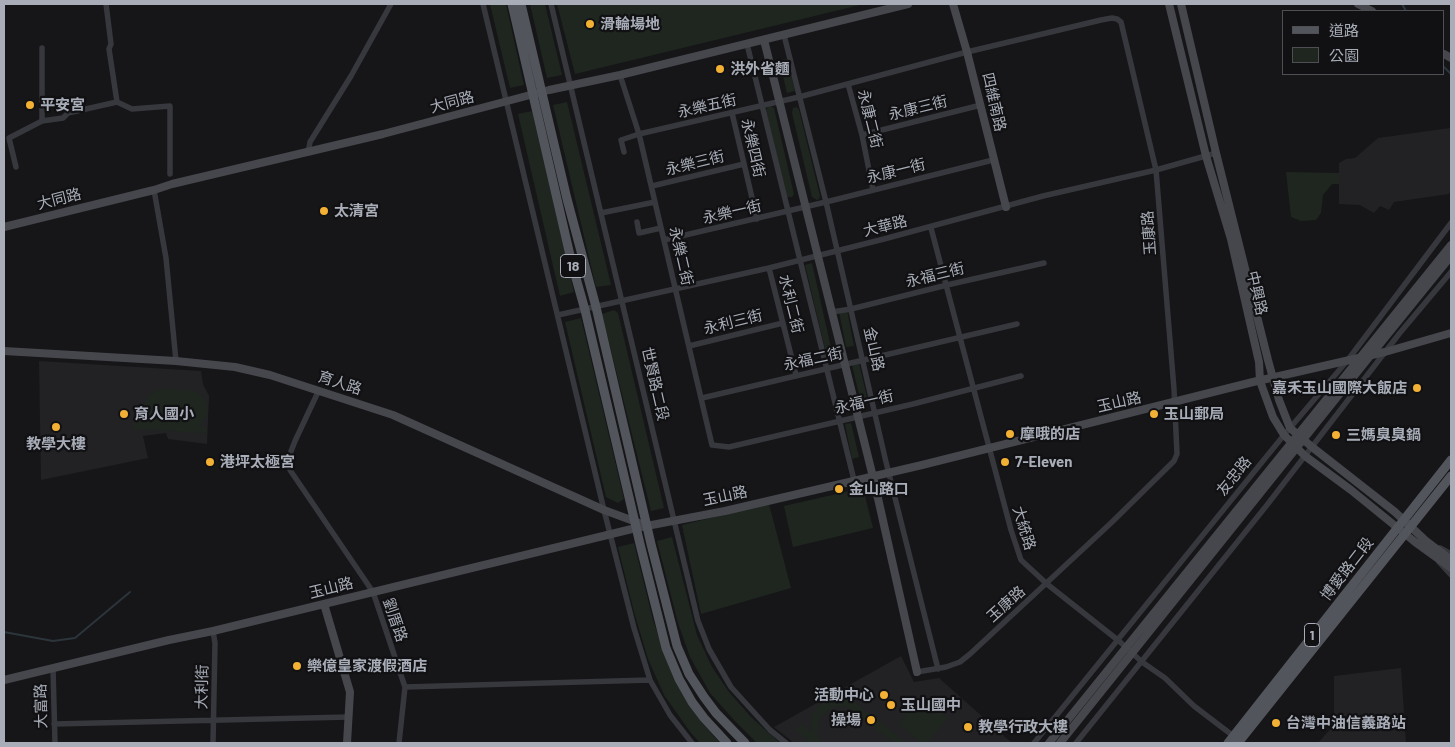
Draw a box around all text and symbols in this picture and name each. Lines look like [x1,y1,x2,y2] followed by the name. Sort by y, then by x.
[1282,10,1445,75] legend
[600,15,660,33] place label: 滑輪場地
[584,18,596,30] marker: 滑輪場地
[1329,21,1359,39] text: 道路
[1329,46,1359,64] text: 公園
[730,60,790,78] place label: 洪外省麵
[714,63,726,75] marker: 洪外省麵
[978,71,1010,133] street label: 四維南路
[428,87,476,117] street label: 大同路
[854,88,886,150] street label: 永康二街
[676,90,738,122] street label: 永樂五街
[887,92,949,124] street label: 永康三街
[40,96,85,114] place label: 平安宮
[24,99,36,111] marker: 平安宮
[737,117,769,179] street label: 永樂四街
[664,147,726,179] street label: 永樂三街
[865,155,927,187] street label: 永康一街
[35,185,83,213] street label: 大同路
[701,196,763,228] street label: 永樂一街
[334,202,379,220] place label: 太清宮
[318,205,330,217] marker: 太清宮
[1138,210,1160,256] street label: 玉康路
[861,212,909,240] street label: 大華路
[665,225,697,287] street label: 永樂二街
[560,255,586,278] road number: 18
[904,259,966,291] street label: 永福三街
[1243,269,1271,317] street label: 中興路
[775,273,807,335] street label: 水利二街
[702,306,764,338] street label: 永利三街
[860,325,888,373] street label: 金山路
[782,344,844,374] street label: 永福二街
[638,345,672,423] street label: 世賢路二段
[316,367,364,399] street label: 育人路
[1272,379,1407,397] place label: 嘉禾玉山國際大飯店
[1411,382,1423,394] marker: 嘉禾玉山國際大飯店
[833,386,895,418] street label: 永福一街
[1095,388,1143,416] street label: 玉山路
[134,405,194,423] place label: 育人國小
[1164,405,1224,423] place label: 玉山郵局
[118,408,130,420] marker: 育人國小
[1148,408,1160,420] marker: 玉山郵局
[50,421,62,433] marker: 教學大樓
[1020,425,1080,443] place label: 摩哦的店
[1346,426,1421,444] place label: 三媽臭臭鍋
[1004,428,1016,440] marker: 摩哦的店
[1330,429,1342,441] marker: 三媽臭臭鍋
[26,435,86,453] place label: 教學大樓
[220,453,295,471] place label: 港坪太極宮
[1015,453,1072,471] place label: 7-Eleven
[1213,453,1255,499] street label: 友忠路
[204,456,216,468] marker: 港坪太極宮
[999,456,1011,468] marker: 7-Eleven
[849,480,909,498] place label: 金山路口
[701,483,749,509] street label: 玉山路
[833,483,845,495] marker: 金山路口
[1009,504,1039,552] street label: 大統路
[1317,534,1377,604] street label: 博愛路二段
[307,574,355,602] street label: 玉山路
[983,582,1029,626] street label: 玉康路
[379,596,411,644] street label: 劉厝路
[1304,624,1320,646] road number: 1
[307,657,427,675] place label: 樂億皇家渡假酒店
[291,660,303,672] marker: 樂億皇家渡假酒店
[193,664,211,710] street label: 大利街
[32,683,50,729] street label: 大富路
[814,686,874,704] place label: 活動中心
[878,689,890,701] marker: 活動中心
[901,696,961,714] place label: 玉山國中
[885,699,897,711] marker: 玉山國中
[831,711,861,729] place label: 操場
[865,714,877,726] marker: 操場
[1286,714,1406,732] place label: 台灣中油信義路站
[1270,717,1282,729] marker: 台灣中油信義路站
[978,718,1068,736] place label: 教學行政大樓
[962,721,974,733] marker: 教學行政大樓

